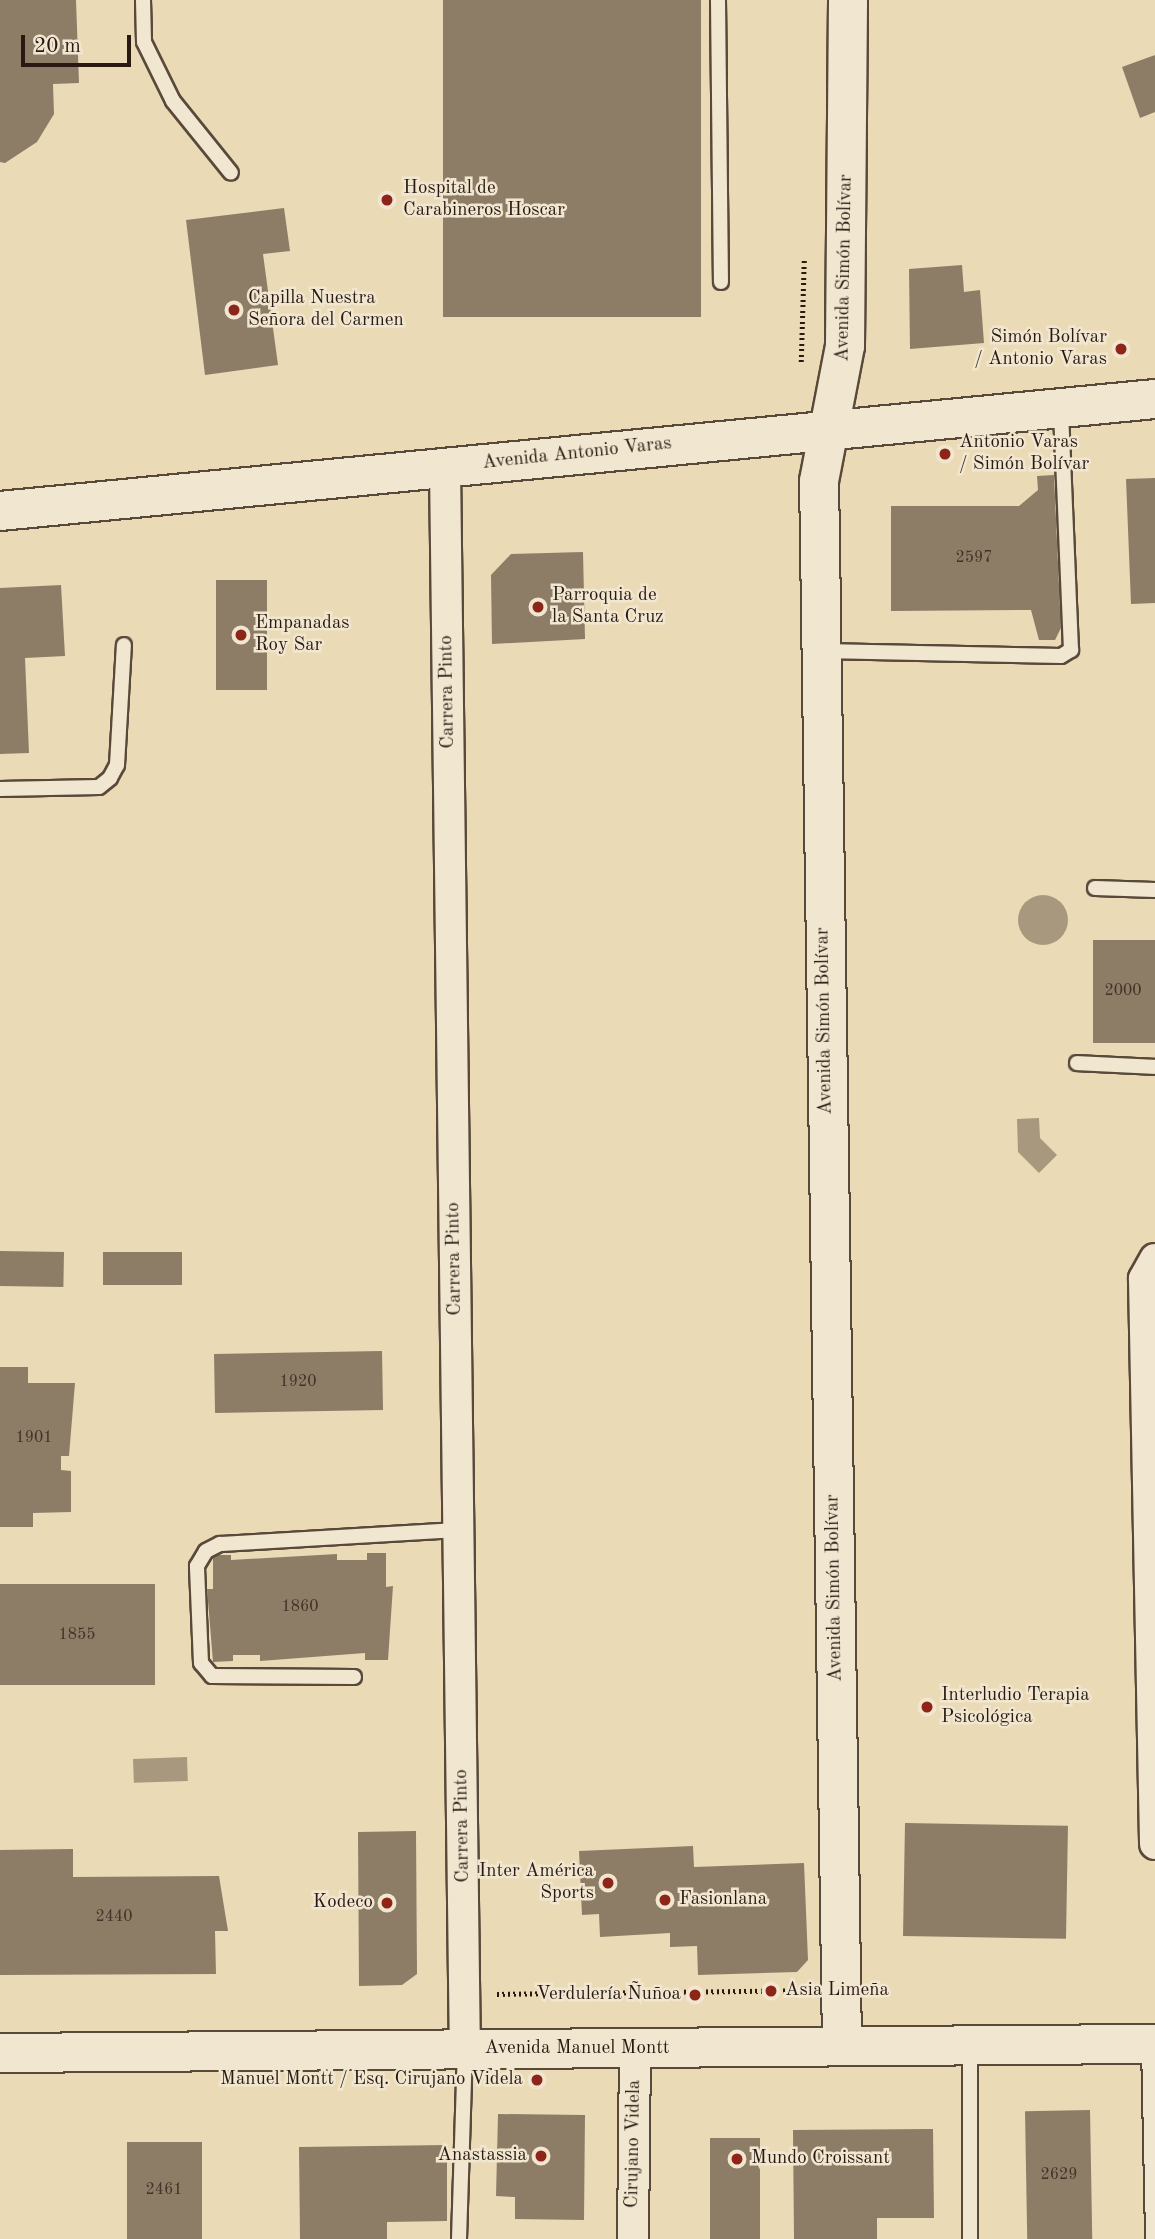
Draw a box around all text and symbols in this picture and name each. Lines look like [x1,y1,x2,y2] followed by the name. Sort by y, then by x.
[24,21,135,65] scale bar
[34,36,81,57] text: 20 m
[832,174,858,362] street label: Avenida Simón Bolívar
[403,178,565,222] place label: Hospital de Carabineros Hoscar
[377,190,397,210] marker: Hospital de Carabineros Hoscar
[248,288,404,332] place label: Capilla Nuestra Señora del Carmen
[226,302,242,318] marker: Capilla Nuestra Señora del Carmen
[974,327,1107,371] place label: Simón Bolívar / Antonio Varas
[1113,341,1129,357] marker: Simón Bolívar / Antonio Varas
[959,432,1089,476] place label: Antonio Varas / Simón Bolívar
[481,433,673,475] street label: Avenida Antonio Varas
[937,446,953,462] marker: Antonio Varas / Simón Bolívar
[955,548,993,568] house number: 2597
[552,585,664,629] place label: Parroquia de la Santa Cruz
[530,599,546,615] marker: Parroquia de la Santa Cruz
[255,613,350,657] place label: Empanadas Roy Sar
[233,627,249,643] marker: Empanadas Roy Sar
[436,635,460,749] street label: Carrera Pinto
[812,927,838,1115] street label: Avenida Simón Bolívar
[1104,981,1142,1001] house number: 2000
[443,1202,467,1316] street label: Carrera Pinto
[279,1372,317,1392] house number: 1920
[15,1428,53,1448] house number: 1901
[822,1494,848,1682] street label: Avenida Simón Bolívar
[281,1597,319,1617] house number: 1860
[58,1625,96,1645] house number: 1855
[941,1685,1090,1729] place label: Interludio Terapia Psicológica
[919,1699,935,1715] marker: Interludio Terapia Psicológica
[451,1769,475,1883] street label: Carrera Pinto
[479,1861,594,1905] place label: Inter América Sports
[600,1875,616,1891] marker: Inter América Sports
[679,1889,767,1911] place label: Fasionlana
[313,1892,373,1914] place label: Kodeco
[657,1892,673,1908] marker: Fasionlana
[379,1895,395,1911] marker: Kodeco
[95,1907,133,1927] house number: 2440
[785,1980,889,2002] place label: Asia Limeña
[763,1983,779,1999] marker: Asia Limeña
[536,1984,681,2006] place label: Verdulería Ñuñoa
[687,1987,703,2003] marker: Verdulería Ñuñoa
[484,2038,670,2060] street label: Avenida Manuel Montt
[220,2069,523,2091] place label: Manuel Montt / Esq. Cirujano Videla
[529,2072,545,2088] marker: Manuel Montt / Esq. Cirujano Videla
[621,2080,647,2208] street label: Cirujano Videla
[438,2145,527,2167] place label: Anastassia
[533,2148,549,2164] marker: Anastassia
[751,2148,890,2170] place label: Mundo Croissant
[729,2151,745,2167] marker: Mundo Croissant
[1040,2165,1078,2185] house number: 2629
[145,2180,183,2200] house number: 2461

